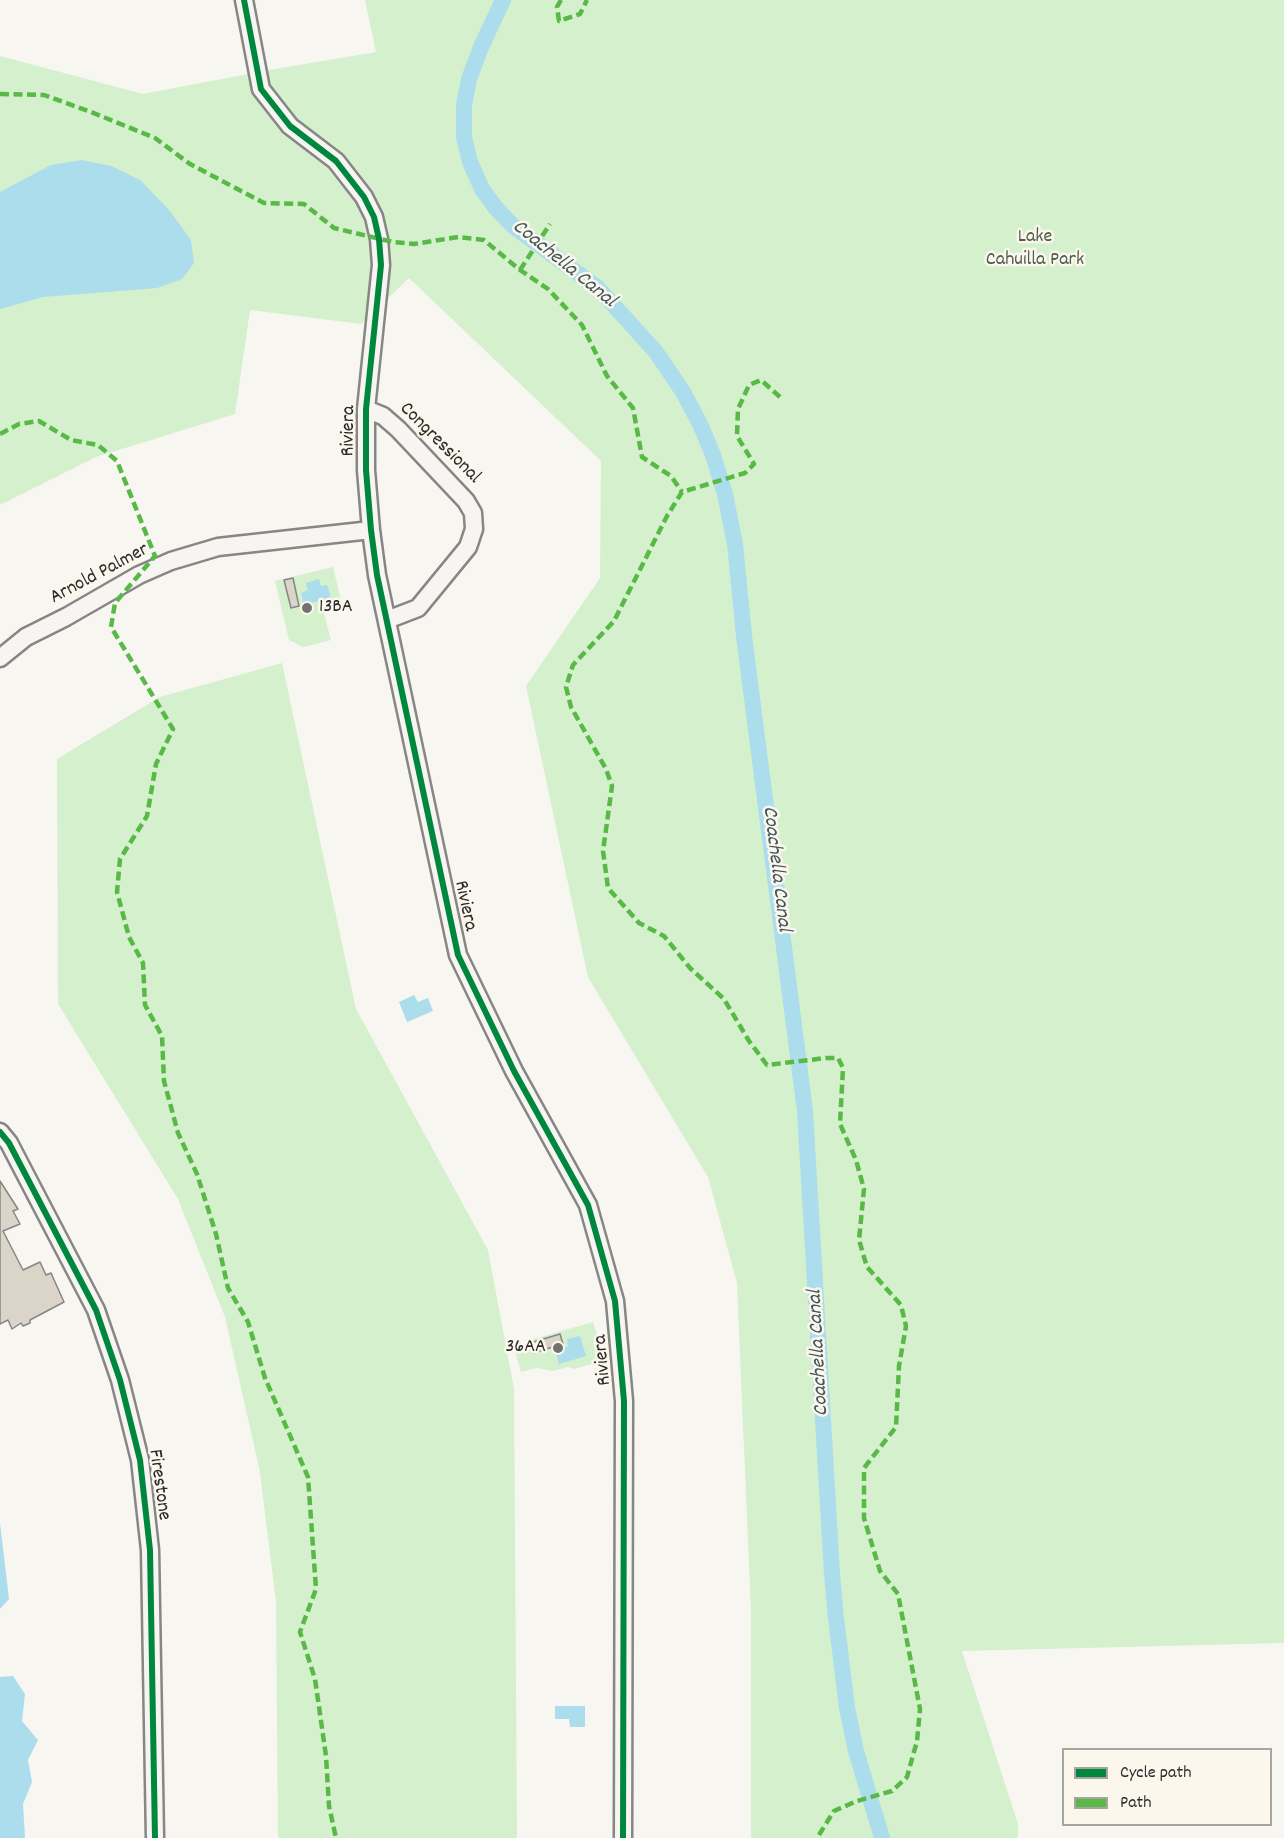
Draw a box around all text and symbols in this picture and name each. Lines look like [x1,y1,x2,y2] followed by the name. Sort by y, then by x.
[506,215,620,315] water label: Coachella Canal
[986,226,1084,273] park label: Lake Cahuilla Park
[393,398,485,490] street label: Congressional
[338,405,362,457] street label: Riviera
[47,539,153,611] street label: Arnold Palmer
[319,596,353,620] place label: 13BA
[300,601,314,615] marker: 13BA
[755,805,795,933] water label: Coachella Canal
[447,879,481,933] street label: Riviera
[804,1289,836,1417] water label: Coachella Canal
[590,1334,618,1386] street label: Riviera
[505,1336,546,1360] place label: 36AA
[551,1341,565,1355] marker: 36AA
[141,1448,175,1522] street label: Firestone
[1062,1748,1272,1826] legend
[1120,1761,1191,1786] text: Cycle path
[1120,1791,1152,1816] text: Path

